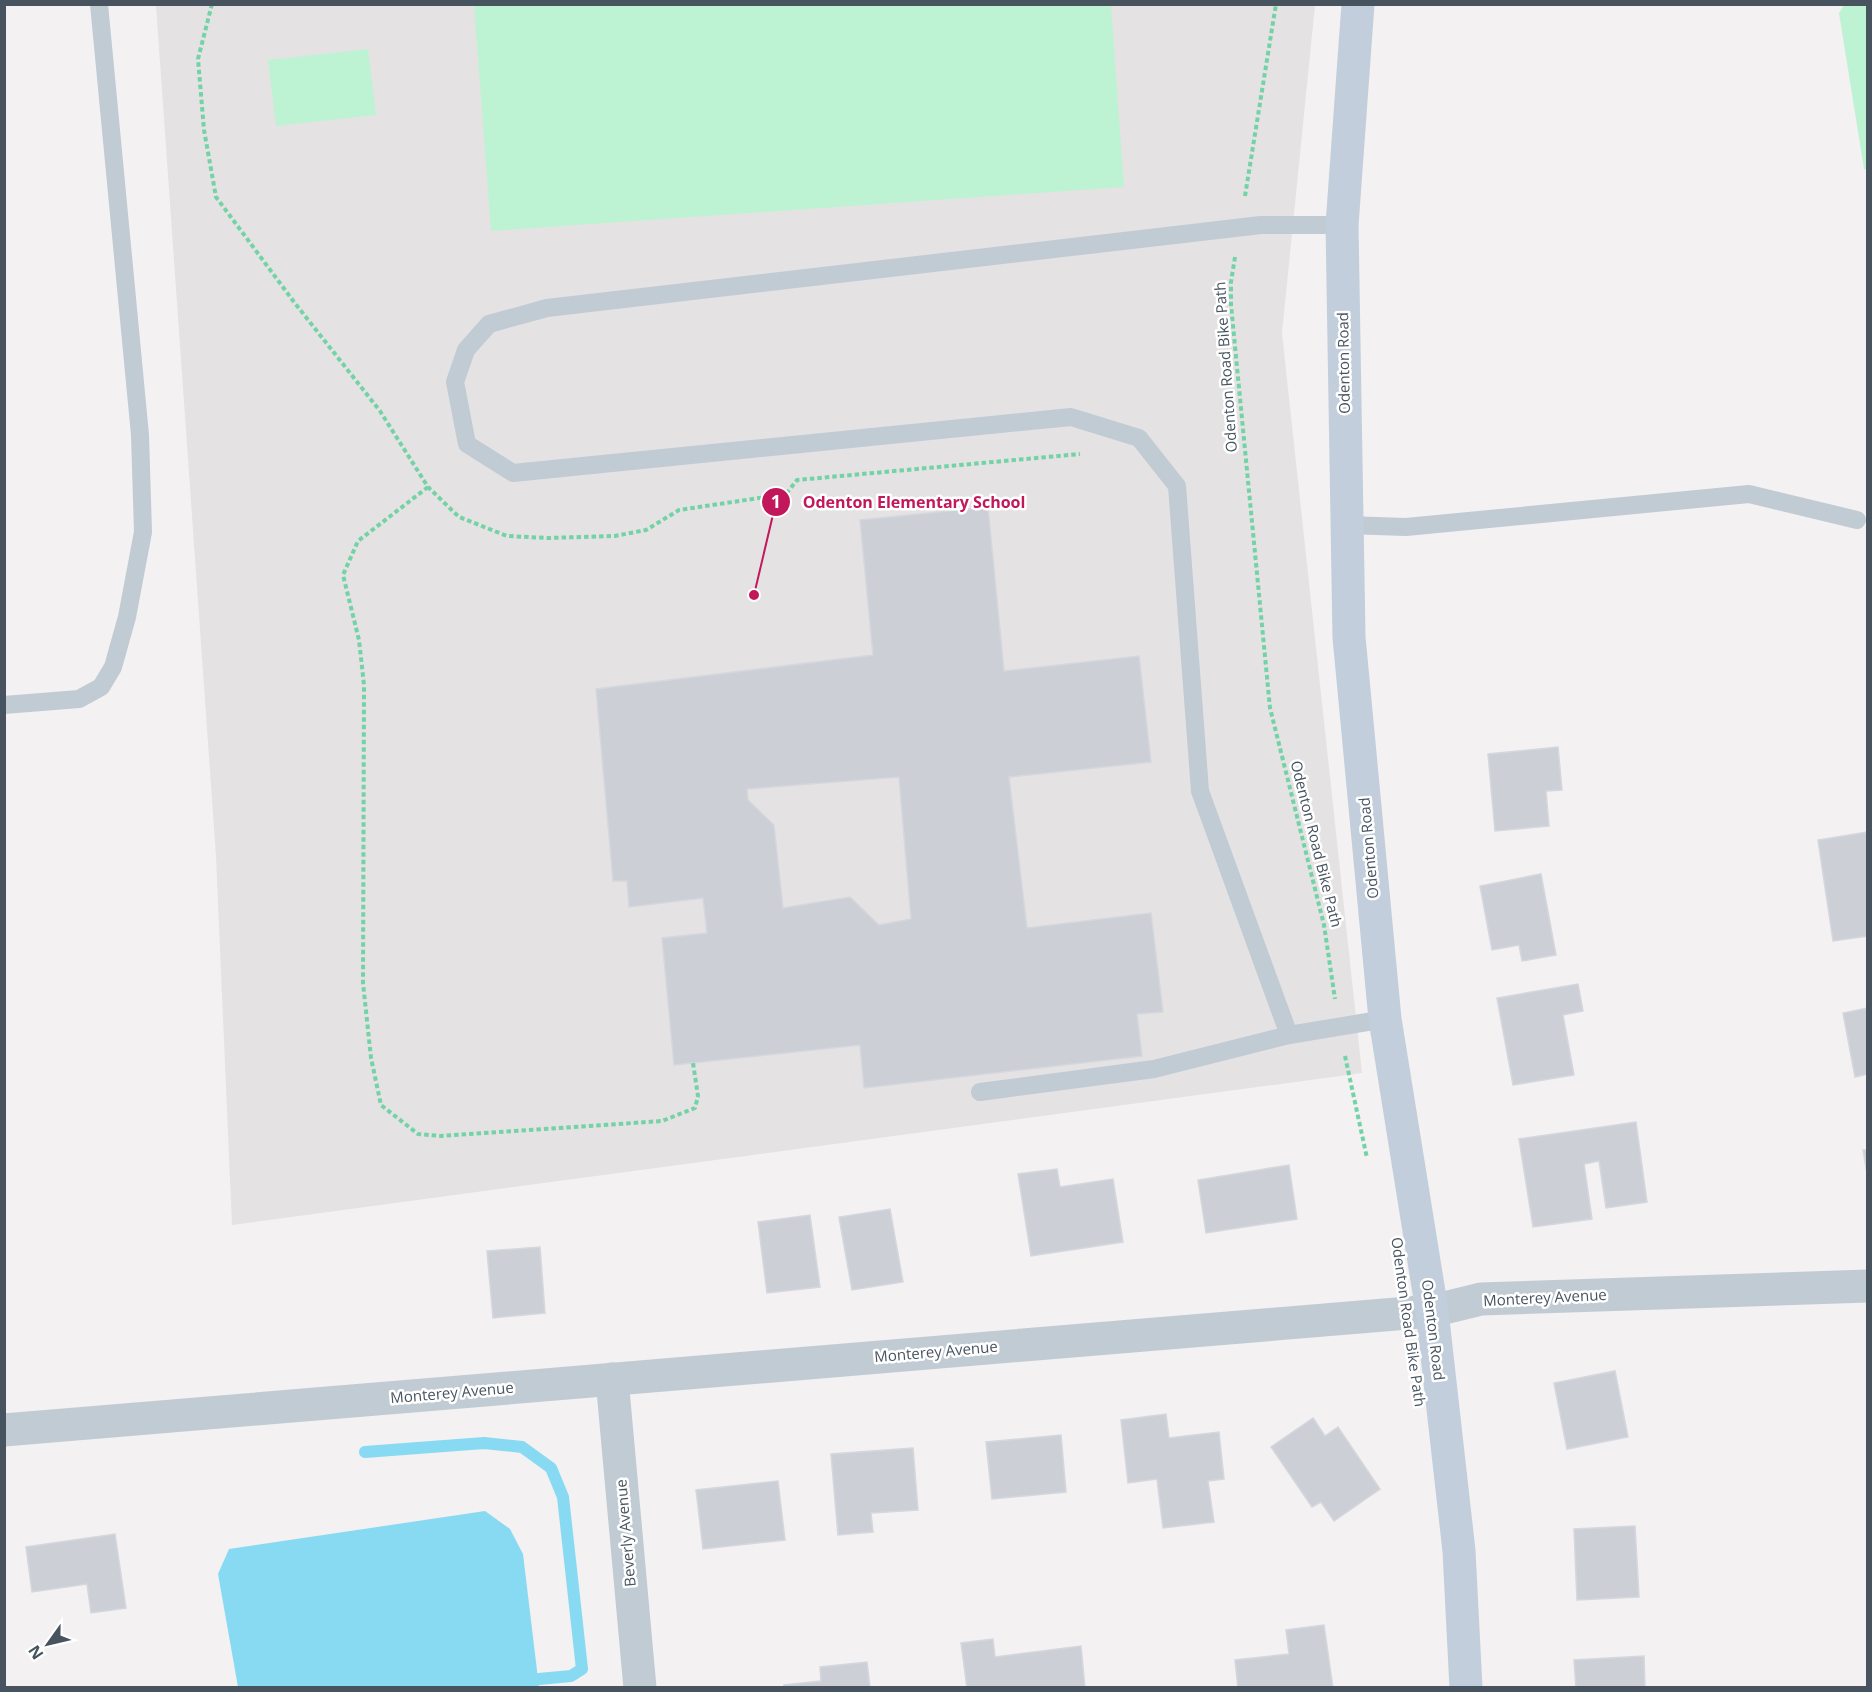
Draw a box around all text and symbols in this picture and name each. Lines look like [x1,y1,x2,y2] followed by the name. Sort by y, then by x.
[1209,281,1241,453] street label: Odenton Road Bike Path
[1332,312,1354,414] street label: Odenton Road
[761,485,1037,519] callout: Odenton Elementary School
[771,489,781,513] text: 1
[803,491,1025,513] text: Odenton Elementary School
[1287,758,1347,929] street label: Odenton Road Bike Path
[1354,797,1382,900] street label: Odenton Road
[1387,1236,1431,1408] street label: Odenton Road Bike Path
[1418,1278,1450,1382] street label: Odenton Road
[1483,1284,1607,1310] street label: Monterey Avenue
[873,1336,998,1366] street label: Monterey Avenue
[389,1377,514,1407] street label: Monterey Avenue
[610,1479,640,1588] street label: Beverly Avenue
[18,1614,78,1674] north arrow
[23,1641,48,1664] text: N

